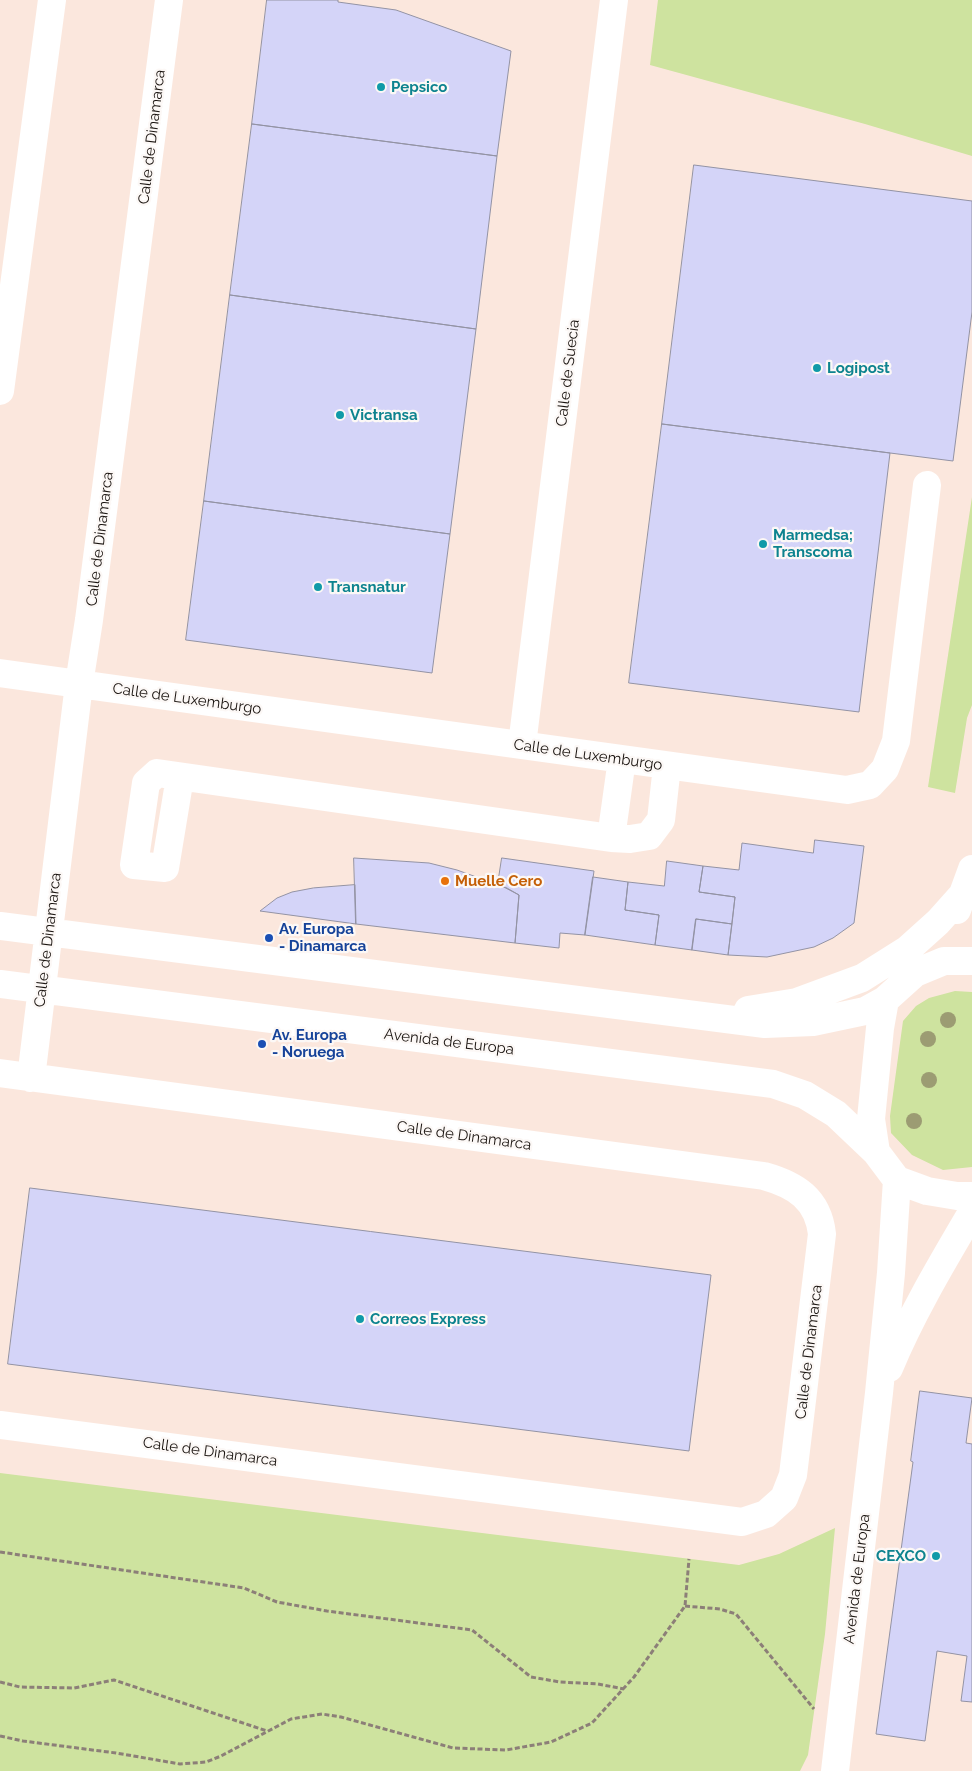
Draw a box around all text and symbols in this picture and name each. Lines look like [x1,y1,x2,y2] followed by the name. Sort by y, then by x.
[135,69,169,205] street label: Calle de Dinamarca
[391,78,447,96] place label: Pepsico
[375,81,387,93] marker: Pepsico
[553,318,583,428] street label: Calle de Suecia
[827,359,890,377] place label: Logipost
[811,362,823,374] marker: Logipost
[350,406,418,424] place label: Victransa
[334,409,346,421] marker: Victransa
[83,471,117,607] street label: Calle de Dinamarca
[773,526,853,561] place label: Marmedsa; Transcoma
[757,538,769,550] marker: Marmedsa; Transcoma
[328,578,406,596] place label: Transnatur
[312,581,324,593] marker: Transnatur
[111,680,263,718] street label: Calle de Luxemburgo
[512,736,664,774] street label: Calle de Luxemburgo
[31,872,65,1008] street label: Calle de Dinamarca
[455,872,542,890] place label: Muelle Cero
[439,875,451,887] marker: Muelle Cero
[279,920,366,955] place label: Av. Europa - Dinamarca
[263,932,275,944] marker: Av. Europa - Dinamarca
[383,1025,515,1059] street label: Avenida de Europa
[272,1026,347,1061] place label: Av. Europa - Noruega
[256,1038,268,1050] marker: Av. Europa - Noruega
[396,1118,532,1154] street label: Calle de Dinamarca
[792,1284,826,1420] street label: Calle de Dinamarca
[370,1310,486,1328] place label: Correos Express
[354,1313,366,1325] marker: Correos Express
[142,1434,278,1470] street label: Calle de Dinamarca
[840,1513,874,1645] street label: Avenida de Europa
[876,1547,926,1565] place label: CEXCO
[930,1550,942,1562] marker: CEXCO

